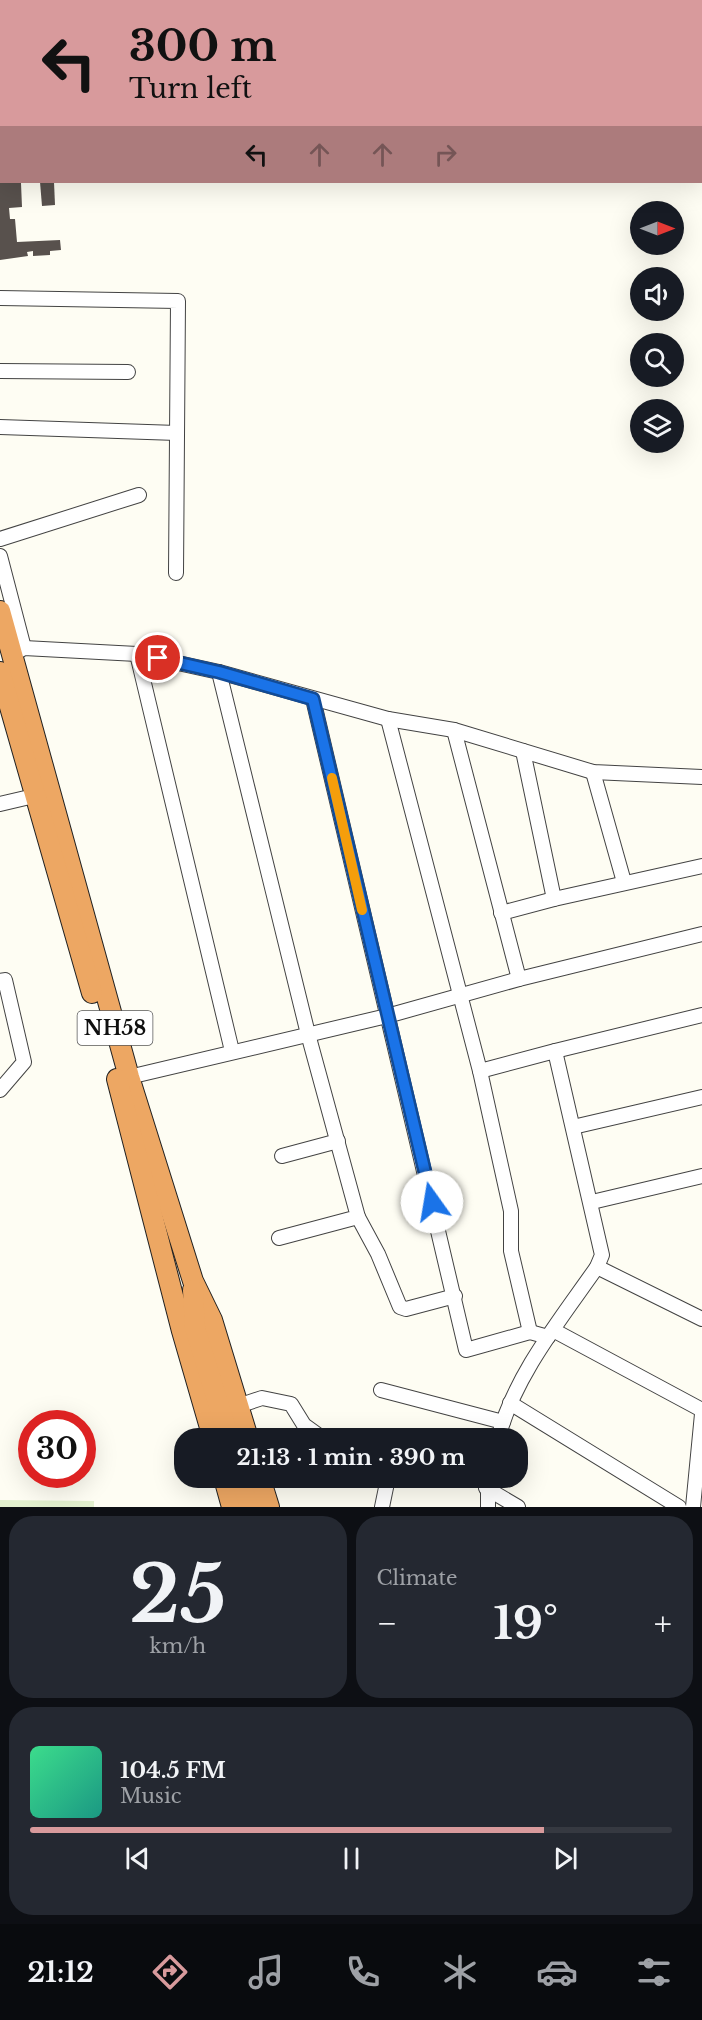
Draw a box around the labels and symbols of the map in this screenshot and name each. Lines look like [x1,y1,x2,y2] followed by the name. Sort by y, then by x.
[630,201,684,255] north arrow
[132,632,183,683] pin
[78,1011,152,1045] road number: NH58
[400,1170,464,1234] position arrow
[18,1410,96,1488] speed limit sign: 30

